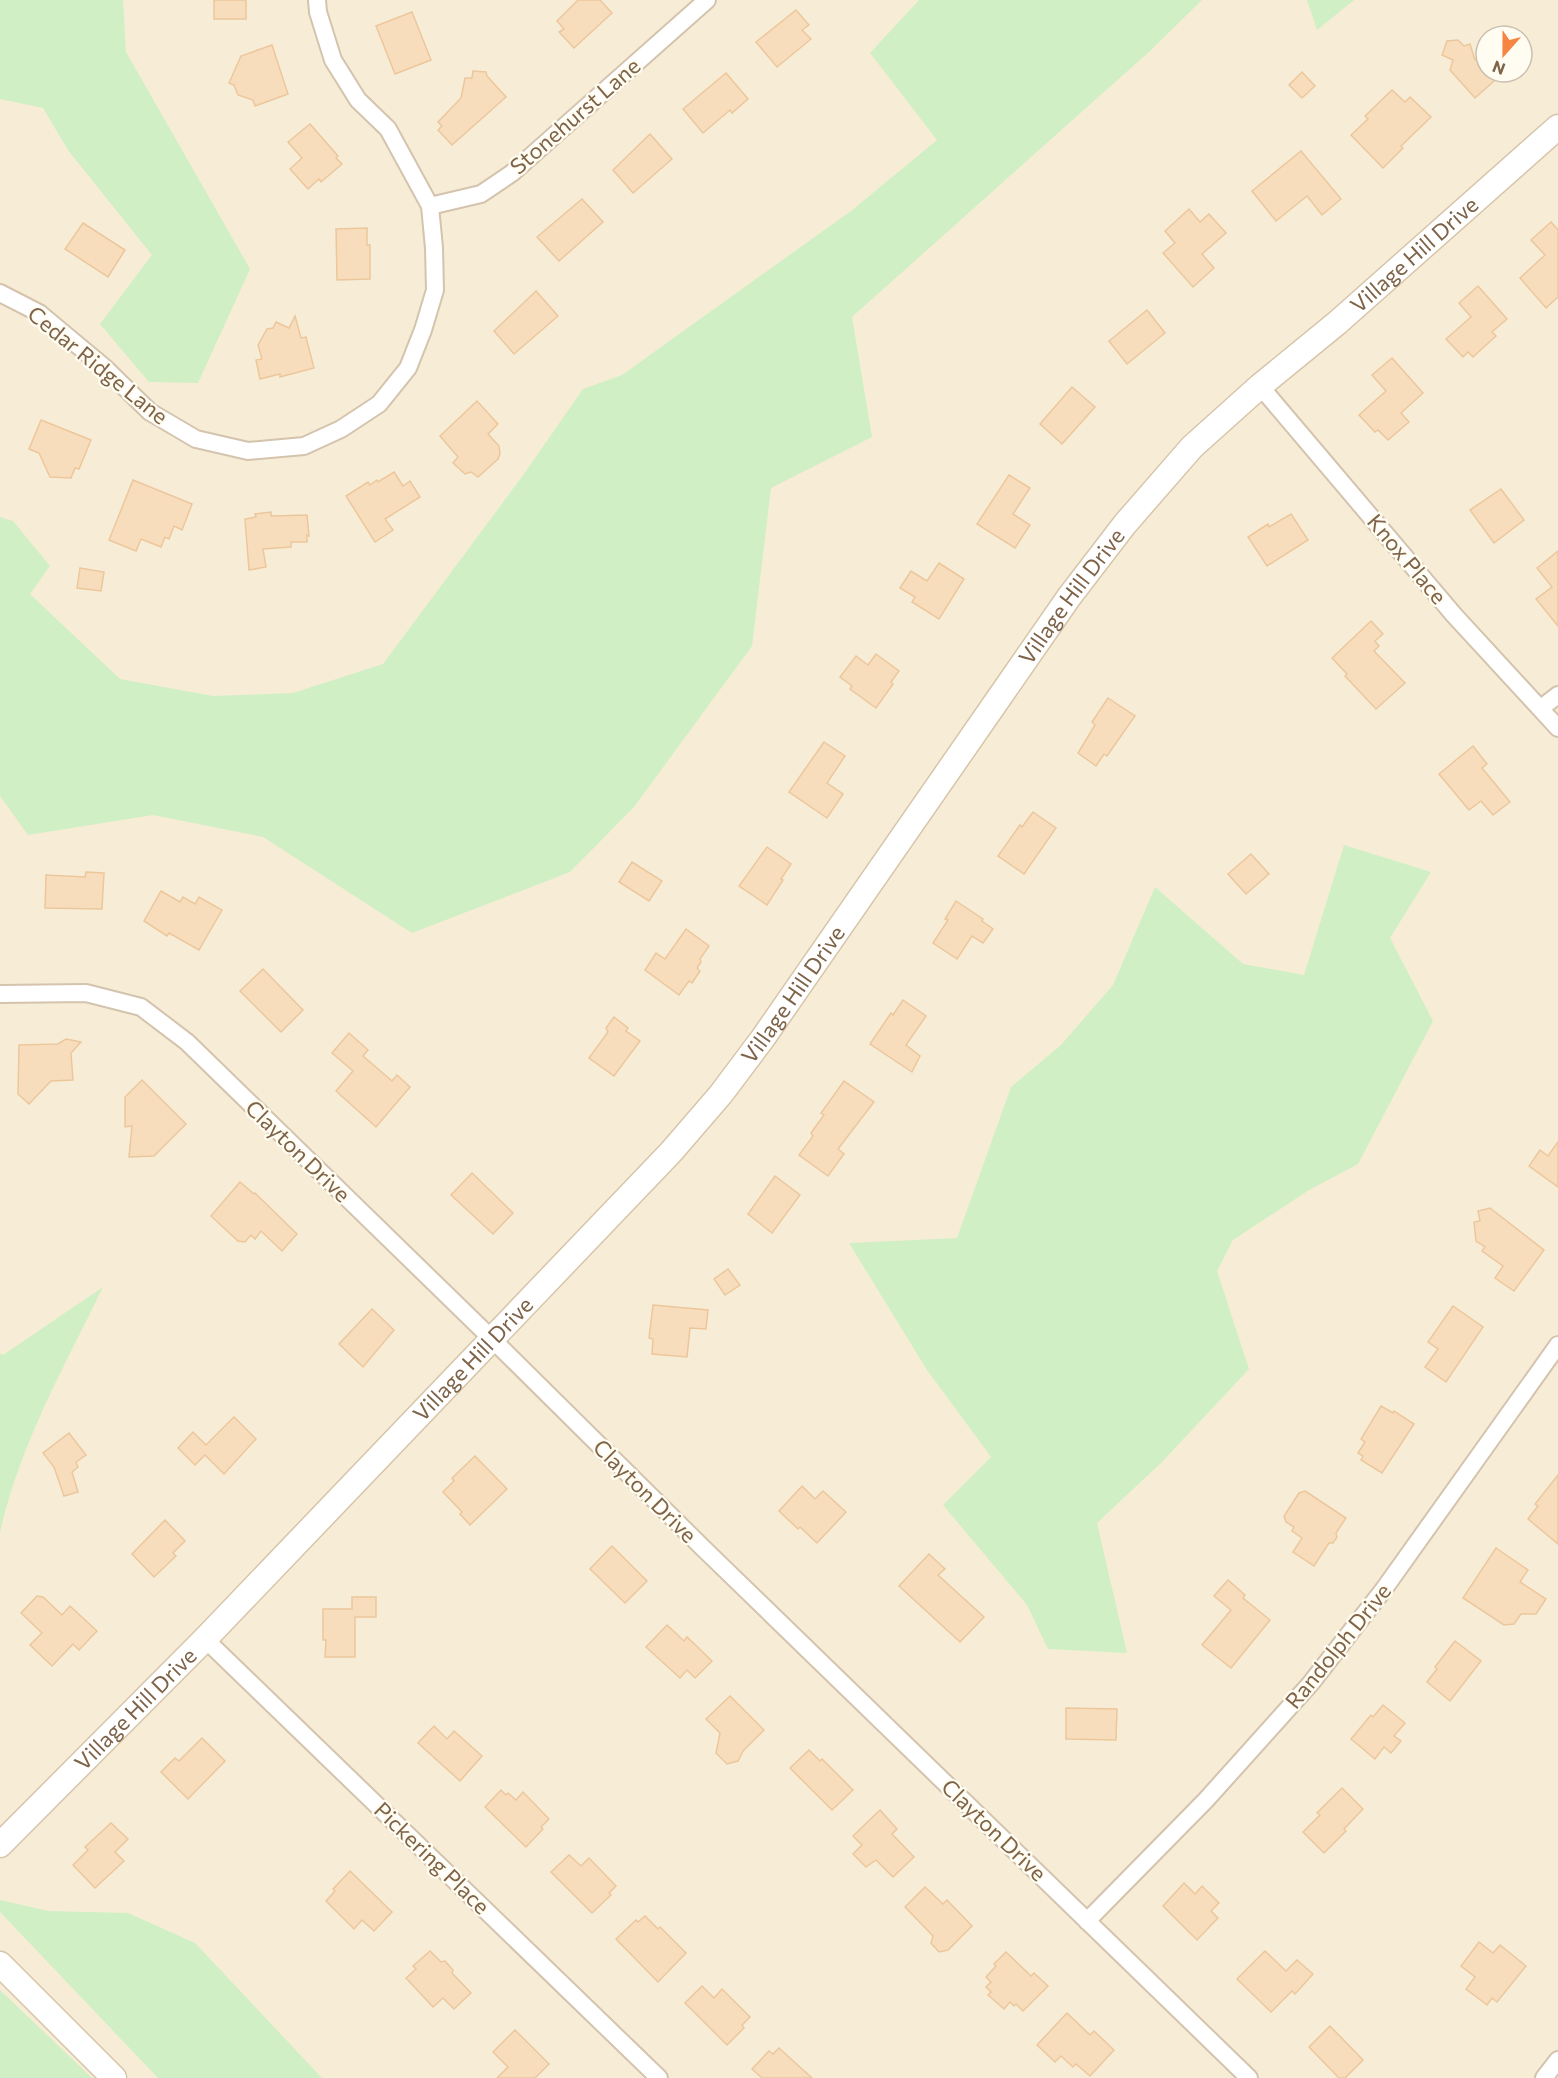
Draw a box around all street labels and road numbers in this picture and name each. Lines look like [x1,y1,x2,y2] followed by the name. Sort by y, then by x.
[504,52,645,180] street label: Stonehurst Lane
[1344,190,1483,318] street label: Village Hill Drive
[23,300,174,429] street label: Cedar Ridge Lane
[1362,508,1453,609] street label: Knox Place
[1013,523,1130,669] street label: Village Hill Drive
[735,920,850,1068] street label: Village Hill Drive
[240,1094,356,1207] street label: Clayton Drive
[407,1291,538,1427] street label: Village Hill Drive
[588,1433,703,1548] street label: Clayton Drive
[1279,1578,1396,1714] street label: Randolph Drive
[68,1642,202,1775] street label: Village Hill Drive
[936,1773,1052,1886] street label: Clayton Drive
[369,1796,496,1919] street label: Pickering Place

